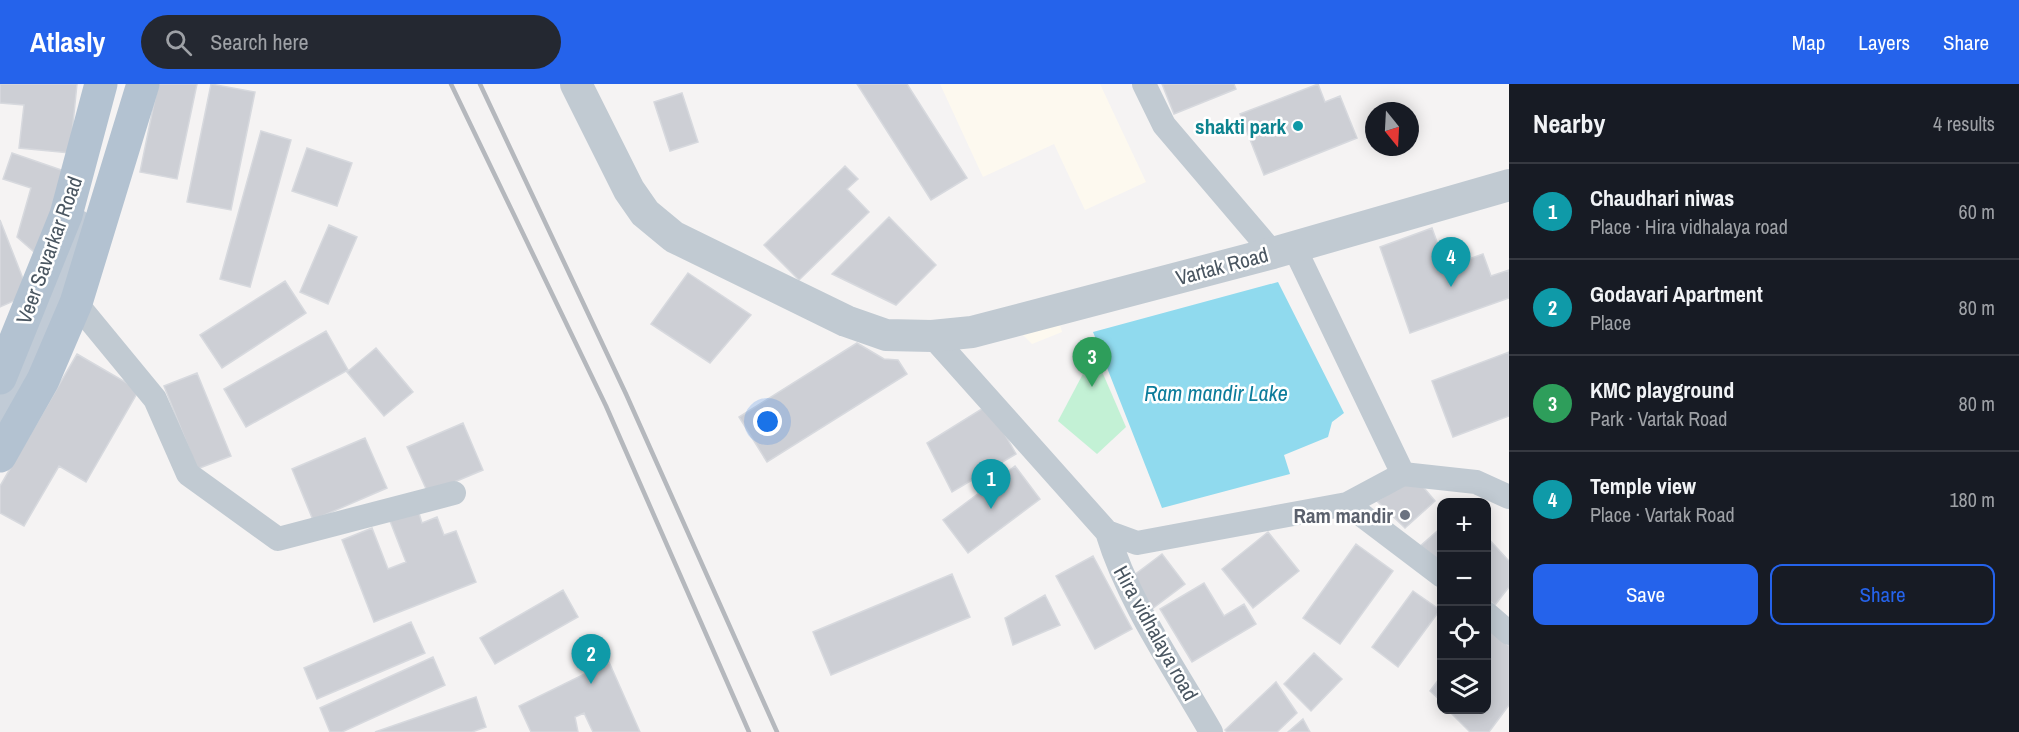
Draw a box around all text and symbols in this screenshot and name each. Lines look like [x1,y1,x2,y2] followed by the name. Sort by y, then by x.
[141,15,561,69] search box
[30,23,105,61] text: Atlasly
[162,26,195,59] icon: search
[210,27,309,57] text: Search here
[1792,28,1825,57] text: Map
[1858,28,1910,57] text: Layers
[1943,28,1989,57] text: Share
[1365,102,1419,156] north arrow
[1533,106,1605,141] text: Nearby
[1933,110,1995,137] text: 4 results
[1195,112,1286,141] place label: shakti park
[1291,119,1305,133] marker: shakti park
[9,172,89,328] street label: Veer Savarkar Road
[1590,183,1734,213] text: Chaudhari niwas
[1548,198,1557,225] text: 1
[1959,198,1995,225] text: 60 m
[1590,213,1788,240] text: Place · Hira vidhalaya road
[1432,238,1470,287] pin: 4
[1173,240,1271,292] street label: Vartak Road
[1590,279,1763,309] text: Godavari Apartment
[1548,294,1557,321] text: 2
[1959,294,1995,321] text: 80 m
[1590,309,1631,336] text: Place
[1072,338,1112,387] pin: 3
[1590,375,1734,405] text: KMC playground
[1144,378,1288,408] water label: Ram mandir Lake
[1548,390,1557,417] text: 3
[1959,390,1995,417] text: 80 m
[1590,405,1727,432] text: Park · Vartak Road
[753,407,782,436] your location
[972,460,1010,509] pin: 1
[1590,471,1696,501] text: Temple view
[1548,486,1557,513] text: 4
[1949,486,1995,513] text: 180 m
[1437,498,1491,714] map controls
[1437,498,1491,552] button: +
[1293,501,1393,530] place label: Ram mandir
[1590,501,1735,528] text: Place · Vartak Road
[1398,508,1412,522] marker: Ram mandir
[1437,552,1491,606] button: −
[1107,560,1205,706] street label: Hira vidhalaya road
[1533,564,1758,625] button: Save
[1770,564,1995,625] button: Share
[1437,606,1491,660] button: locate
[572,634,610,684] pin: 2
[1437,660,1491,714] button: layers

